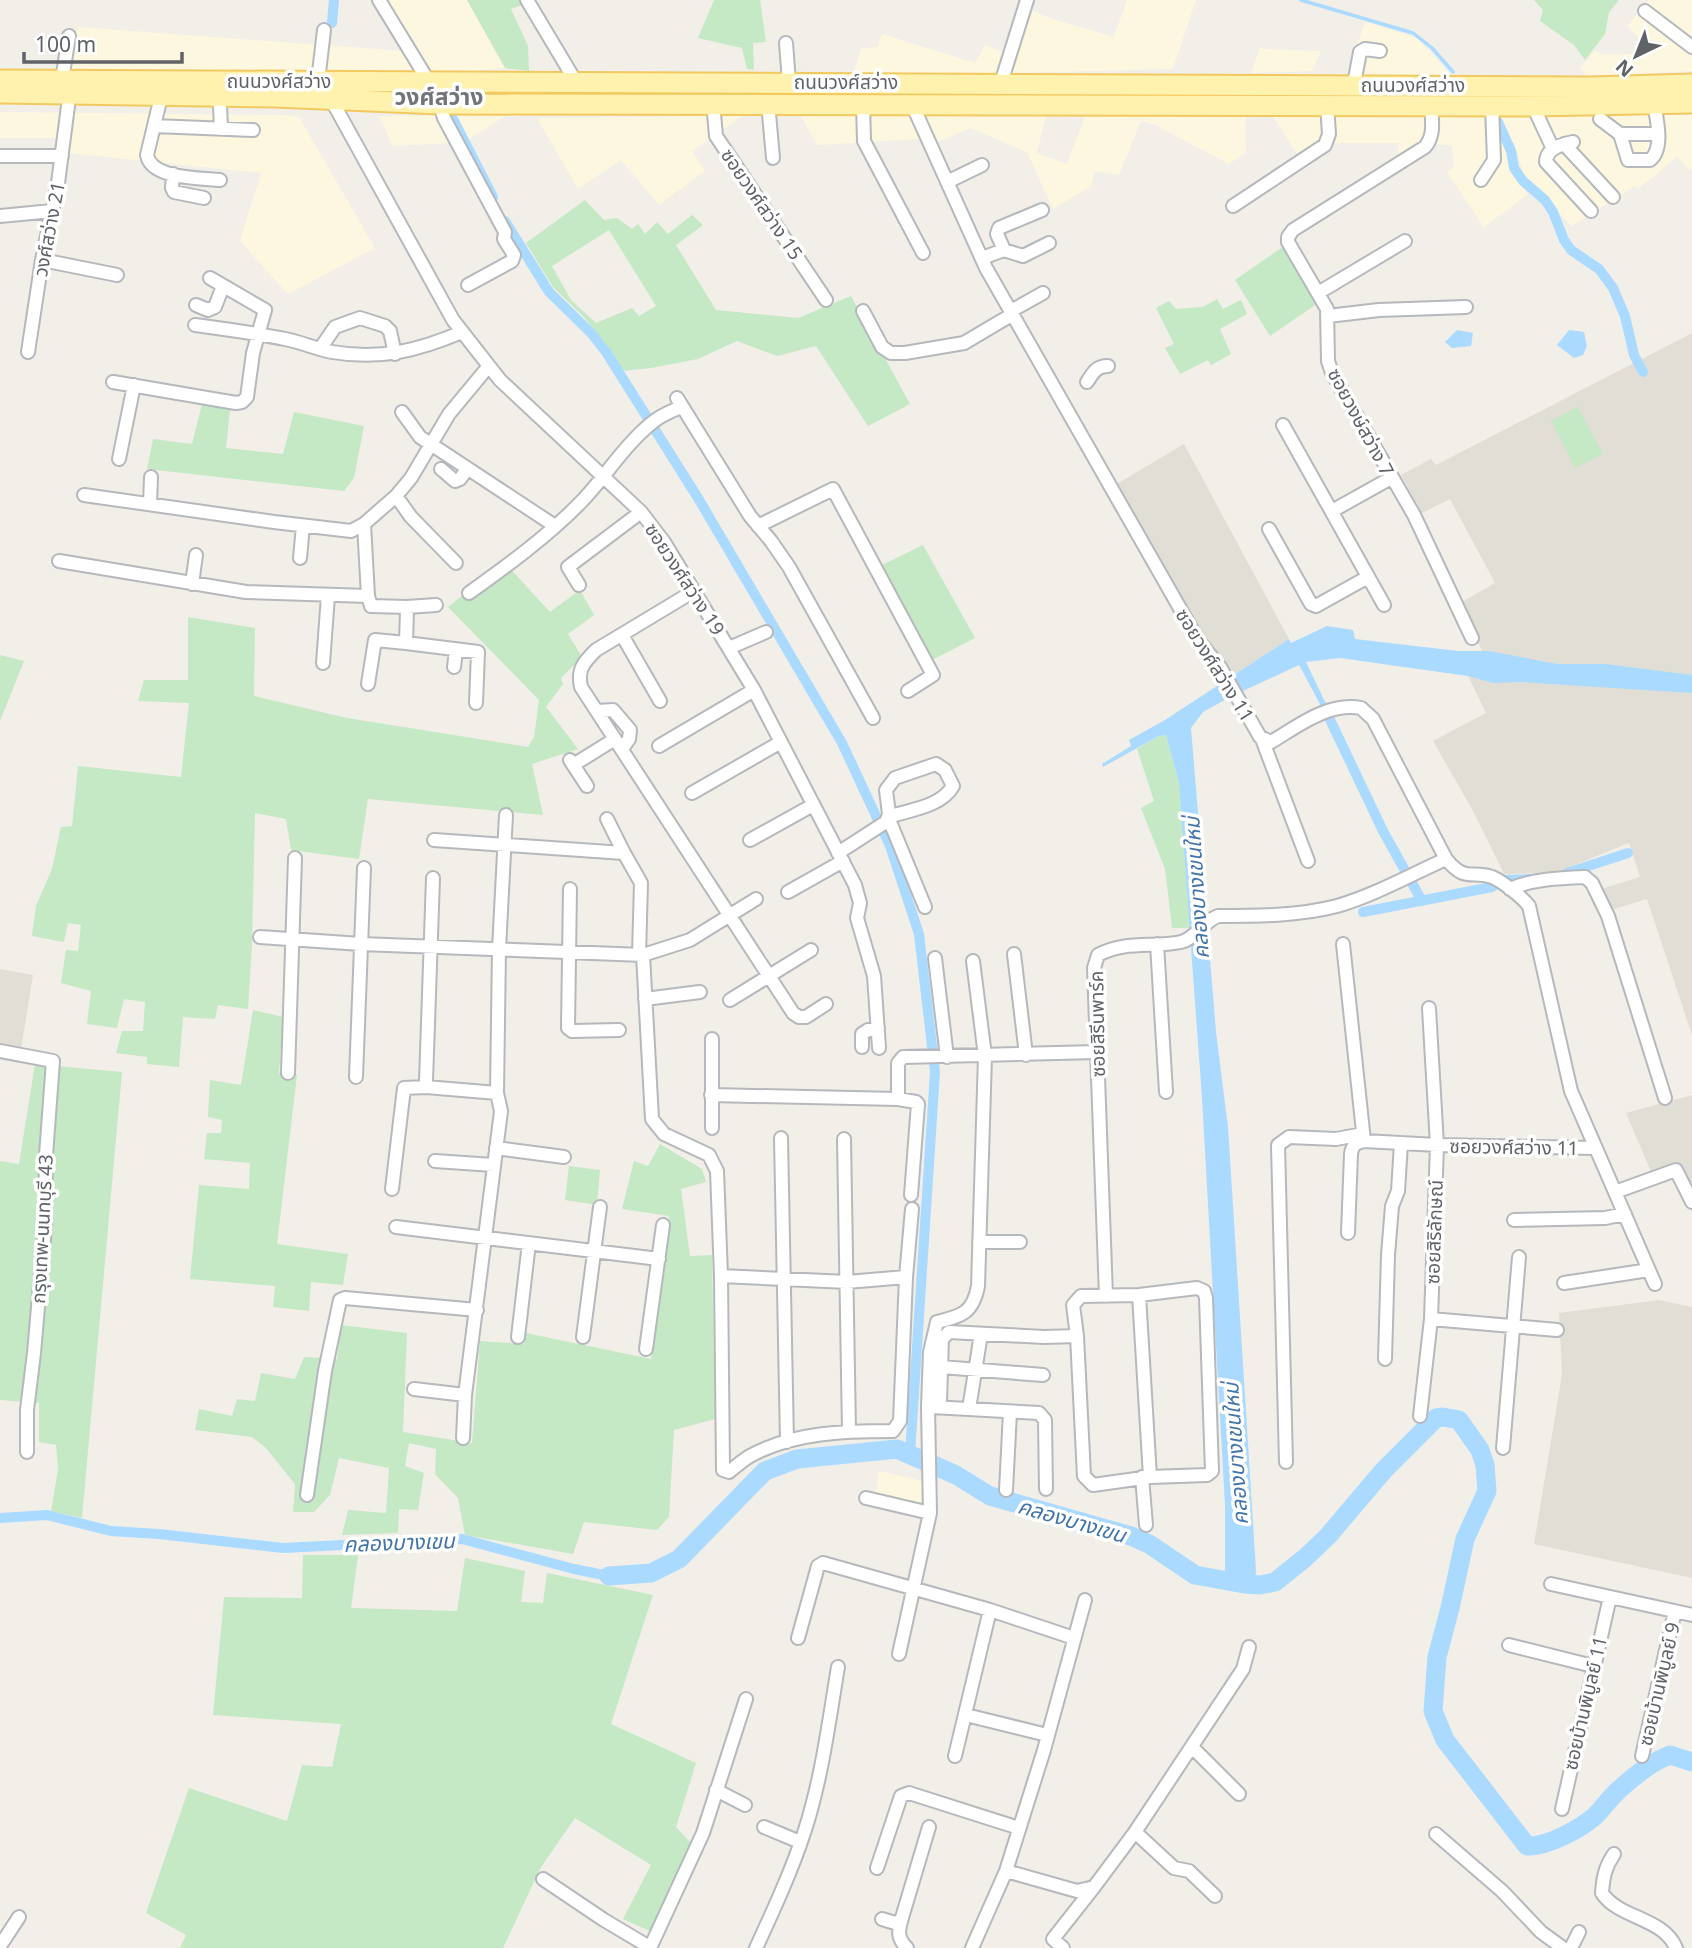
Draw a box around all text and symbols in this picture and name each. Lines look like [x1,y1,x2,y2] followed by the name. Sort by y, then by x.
[24,21,182,65] scale bar
[1601,21,1671,91] north arrow
[35,30,96,58] text: 100 m
[1610,54,1639,83] text: N
[227,68,331,94] street label: ถนนวงศ์สว่าง
[794,69,898,95] street label: ถนนวงศ์สว่าง
[1361,72,1465,98] street label: ถนนวงศ์สว่าง
[395,80,483,112] district label: วงศ์สว่าง
[715,143,809,265] street label: ซอยวงศ์สว่าง 15
[27,179,71,279] street label: วงศ์สว่าง 21
[1322,364,1400,480] street label: ซอยวงษ์สว่าง 7
[639,518,731,640] street label: ซอยวงศ์สว่าง 19
[1170,603,1260,727] street label: ซอยวงศ์สว่าง 11
[1177,813,1215,960] water label: คลองบางเขนใหม่
[1083,971,1111,1077] street label: ซอยสิรีนพาร์ค
[1449,1133,1579,1161] street label: ซอยวงศ์สว่าง 11
[25,1154,59,1304] street label: กรุงเทพ-นนทบุรี 43
[1419,1179,1449,1285] street label: ซอยสิริลักษณ์
[1216,1379,1254,1526] water label: คลองบางเขนใหม่
[1015,1491,1130,1549] water label: คลองบางเขน
[343,1526,456,1558] water label: คลองบางเขน
[1632,1620,1686,1748] street label: ซอยบ้านพิบูลย์ 9
[1557,1633,1613,1773] street label: ซอยบ้านพิบูลย์ 11

